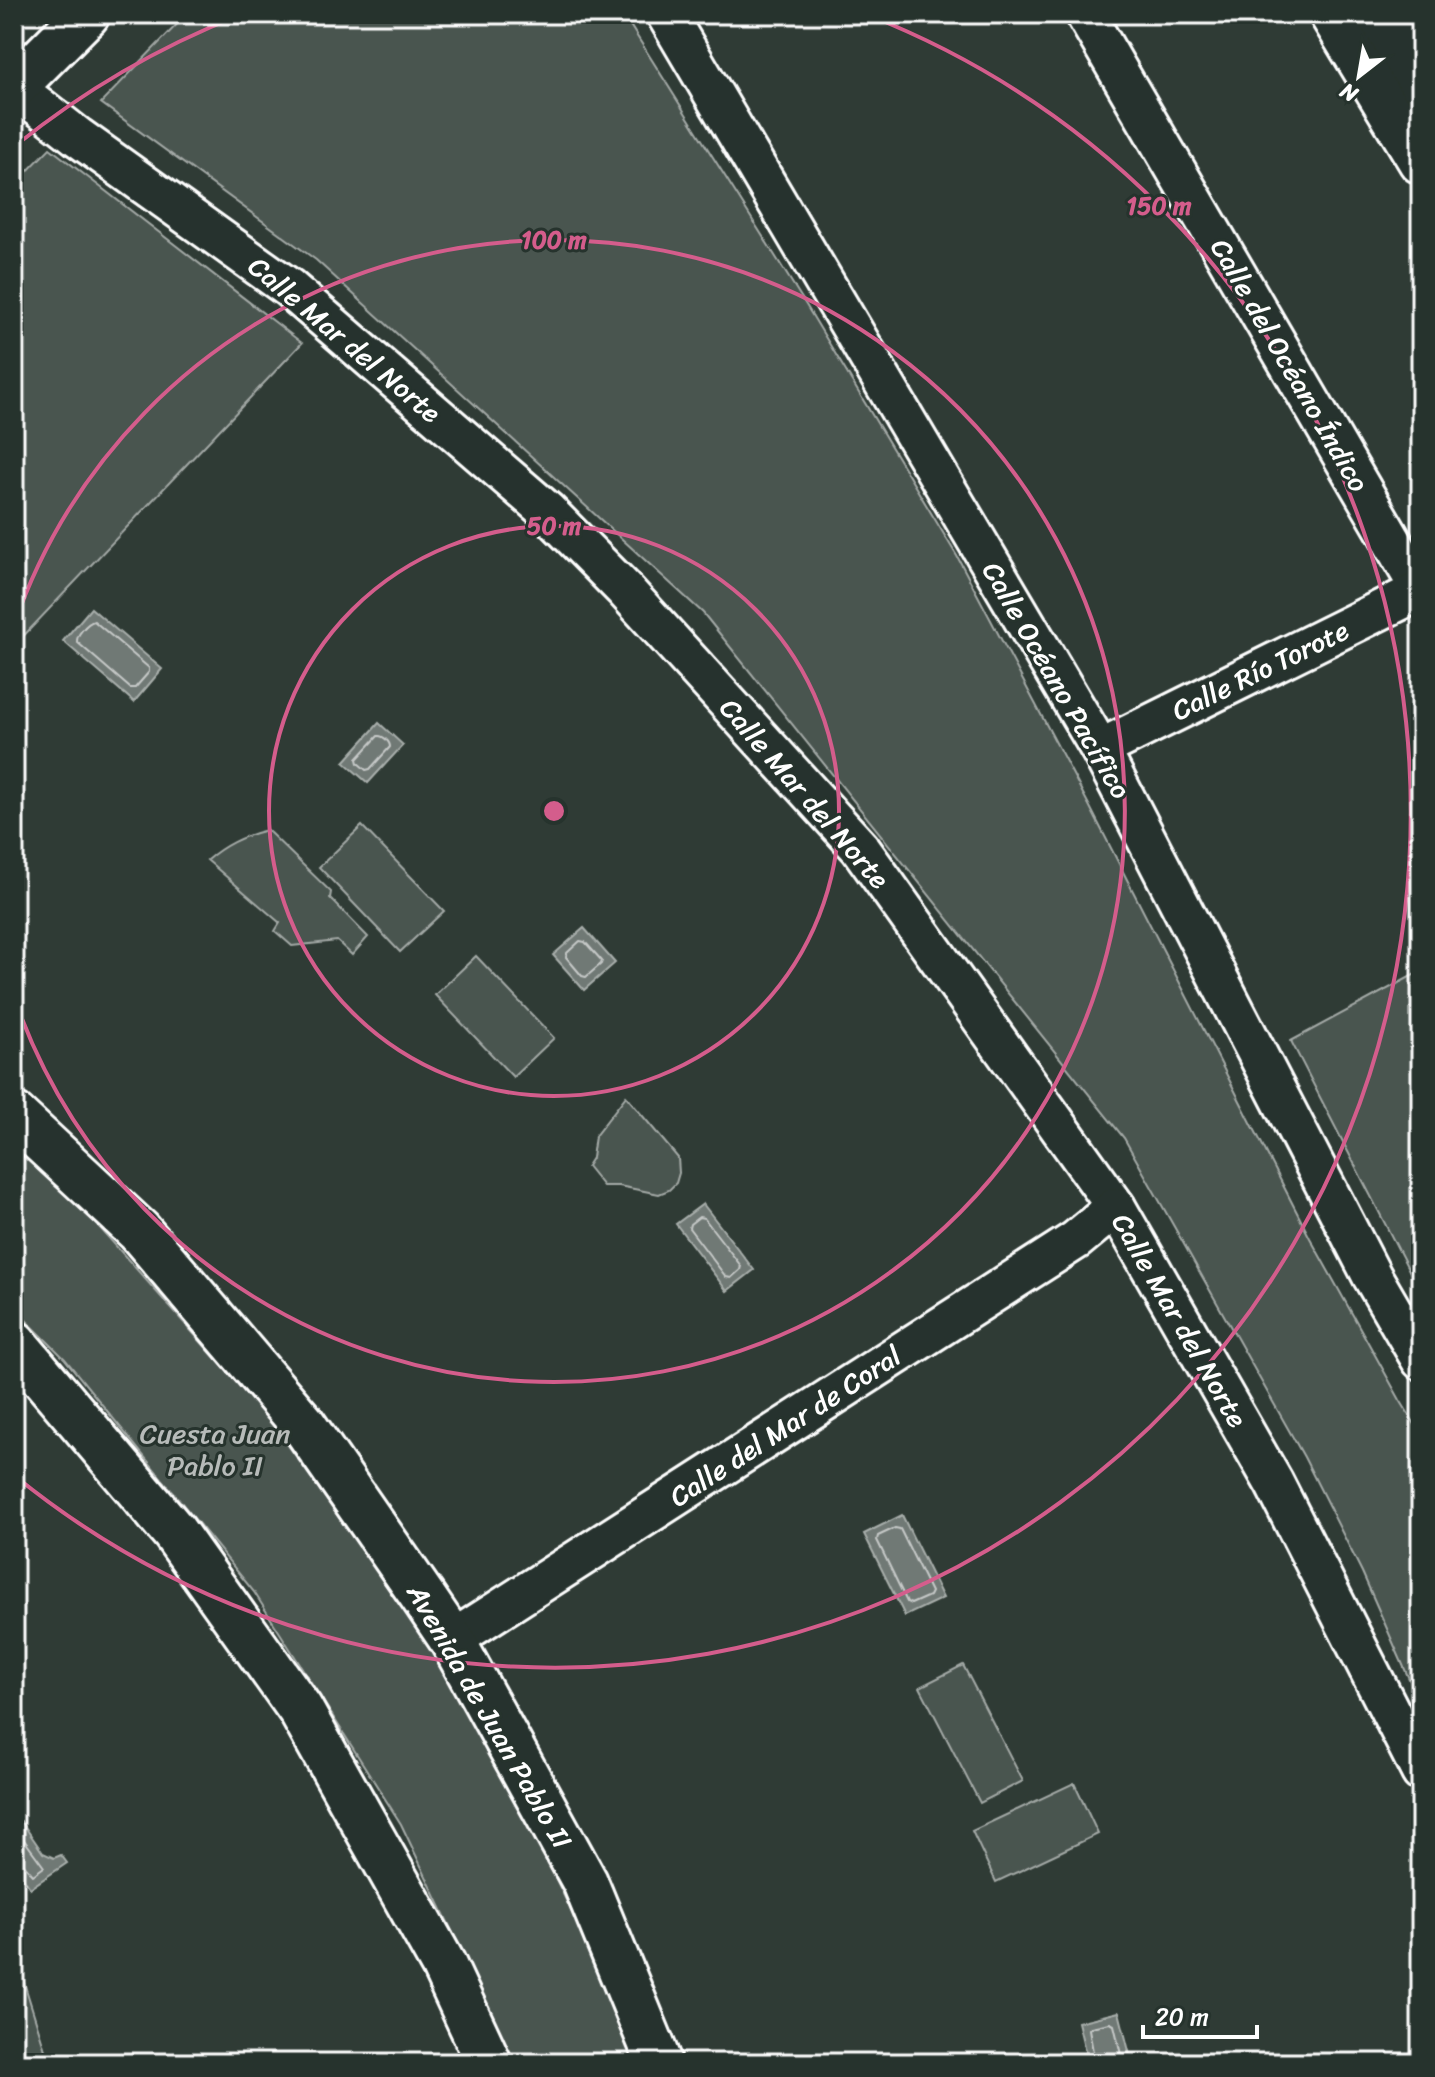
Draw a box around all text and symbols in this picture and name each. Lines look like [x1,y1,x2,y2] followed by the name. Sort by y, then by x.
[1319,36,1399,116] north arrow
[1332,72,1366,114] text: N
[1127,185,1192,227] text: 150 m
[521,219,587,261] text: 100 m
[1197,229,1382,502] street label: Calle del Océano Índico
[237,243,453,436] street label: Calle Mar del Norte
[527,505,582,547] text: 50 m
[968,552,1145,808] street label: Calle Océano Pacífico
[1163,606,1357,735] street label: Calle Río Torote
[707,686,902,900] street label: Calle Mar del Norte
[540,797,568,825] centre of rings
[1098,1204,1261,1437] street label: Calle Mar del Norte
[659,1332,913,1520] street label: Calle del Mar de Coral
[140,1409,290,1490] park label: Cuesta Juan Pablo II
[393,1573,586,1859] street label: Avenida de Juan Pablo II
[1143,1989,1257,2039] scale bar
[1155,1996,1209,2038] text: 20 m

